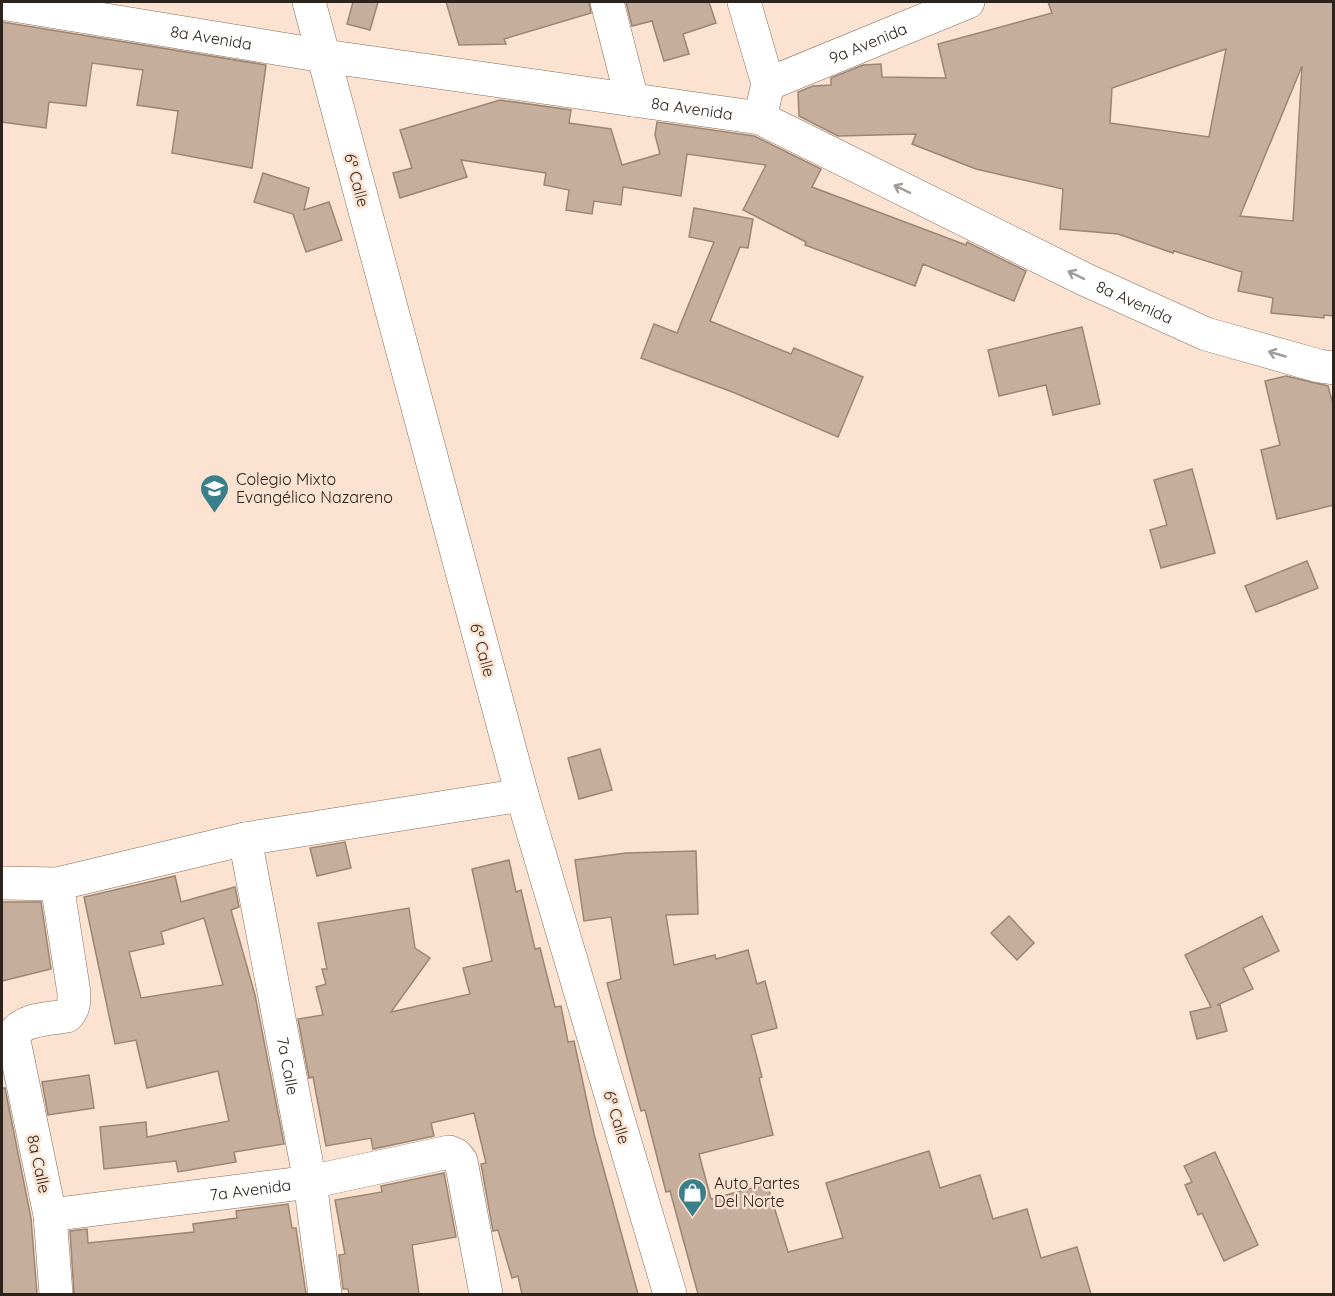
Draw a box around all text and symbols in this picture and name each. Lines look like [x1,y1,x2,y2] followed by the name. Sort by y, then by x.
[826,18,910,68] street label: 9a Avenida
[169,21,253,54] street label: 8a Avenida
[650,93,734,124] street label: 8a Avenida
[340,151,374,209] street label: 6ª Calle
[893,182,911,194] one-way arrow
[1068,268,1086,280] one-way arrow
[1093,276,1176,328] street label: 8a Avenida
[1268,348,1287,359] one-way arrow
[236,469,393,507] place label: Colegio Mixto Evangélico Nazareno
[199,472,231,514] school or university icon: Colegio Mixto Evangélico Nazareno
[466,621,500,679] street label: 6ª Calle
[273,1035,303,1097] street label: 7a Calle
[599,1088,635,1146] street label: 6ª Calle
[23,1133,55,1195] street label: 8a Calle
[714,1173,800,1211] place label: Auto Partes Del Norte
[209,1174,292,1205] street label: 7a Avenida
[677,1176,709,1218] shop icon: Auto Partes Del Norte

